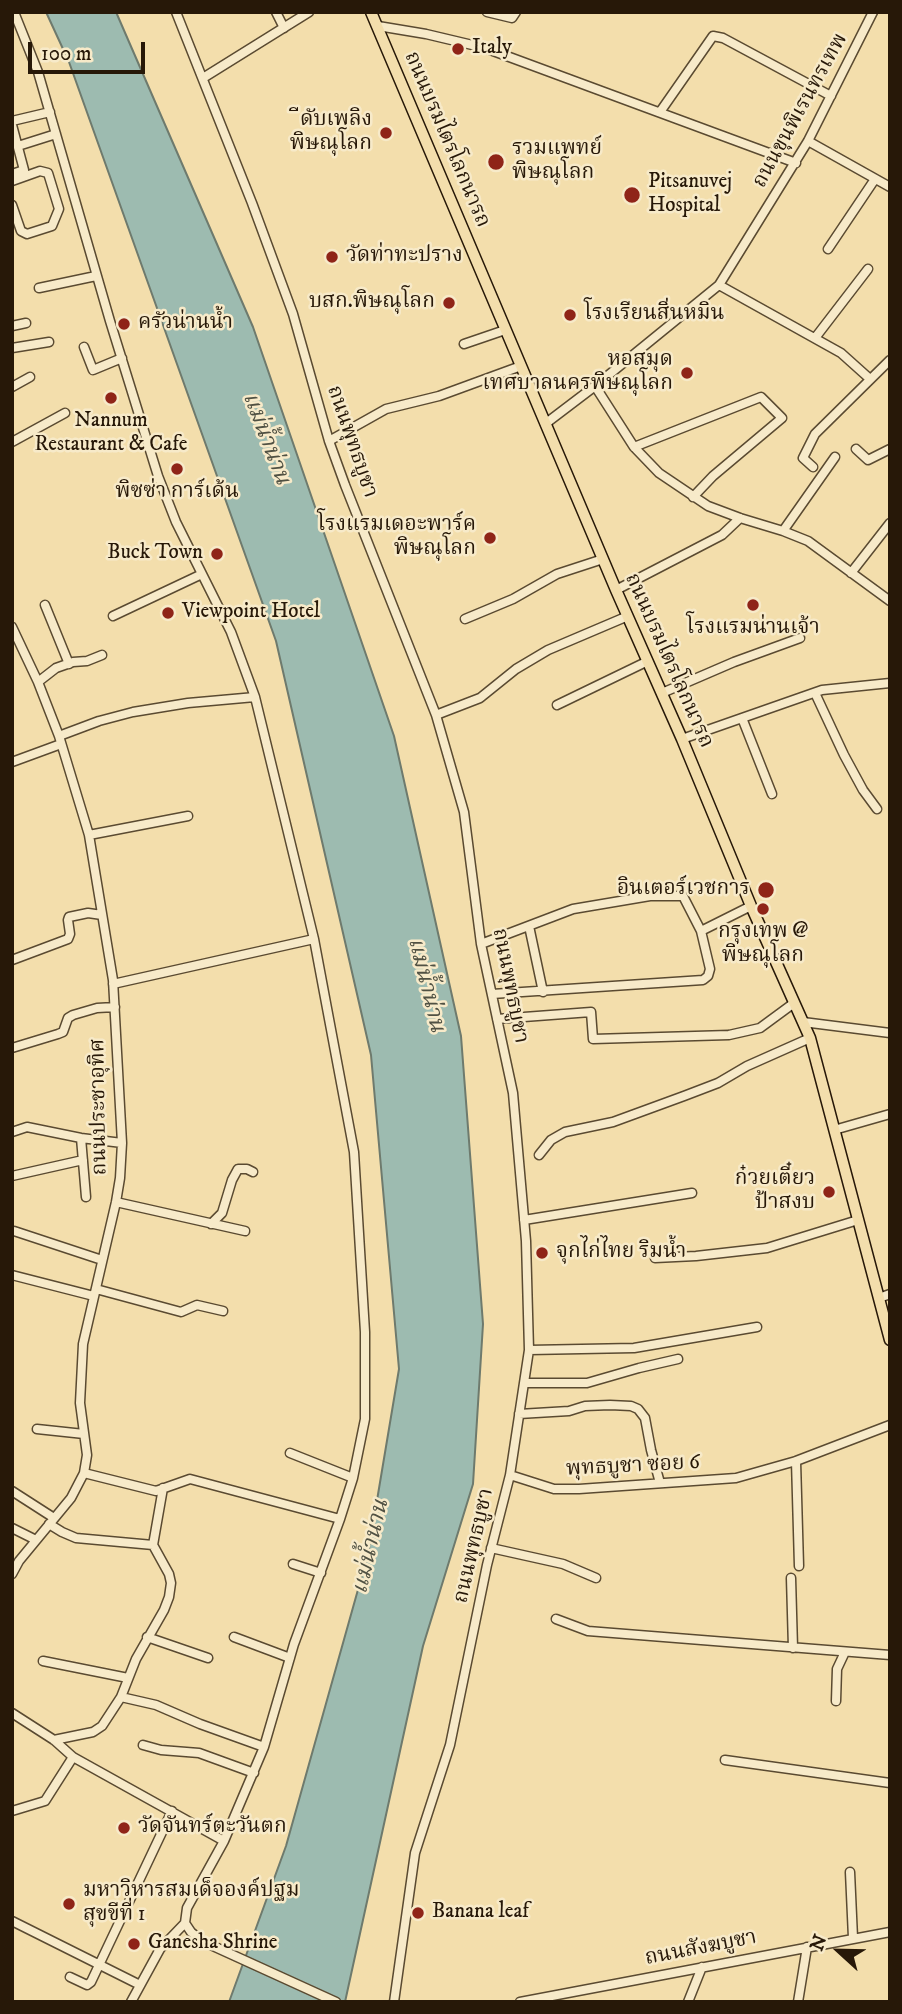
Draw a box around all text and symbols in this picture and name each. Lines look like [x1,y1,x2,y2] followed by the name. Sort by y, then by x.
[32,28,149,72] scale bar
[748,29,854,193] street label: ถนนขุนพิเรนทรเทพ
[472,36,512,62] place label: Italy
[41,41,92,67] text: 100 m
[450,41,466,57] marker: Italy
[397,48,495,232] street label: ถนนบรมไตรโลกนารถ
[290,108,372,158] place label: ีดับเพลิง พิษณุโลก
[378,125,394,141] marker: ีดับเพลิง พิษณุโลก
[512,137,602,187] place label: รวมแพทย์ พิษณุโลก
[486,152,506,172] marker: รวมแพทย์ พิษณุโลก
[648,170,732,220] place label: Pitsanuvej Hospital
[622,185,642,205] marker: Pitsanuvej Hospital
[346,244,463,270] place label: วัดท่าทะปราง
[324,249,340,265] marker: วัดท่าทะปราง
[309,290,435,316] place label: บสก.พิษณุโลก
[441,295,457,311] marker: บสก.พิษณุโลก
[584,302,724,328] place label: โรงเรียนสิ่นหมิน
[562,307,578,323] marker: โรงเรียนสิ่นหมิน
[138,311,233,337] place label: ครัวน่านน้ำ
[116,316,132,332] marker: ครัวน่านน้ำ
[483,348,673,398] place label: หอสมุด เทศบาลนครพิษณุโลก
[679,365,695,381] marker: หอสมุด เทศบาลนครพิษณุโลก
[320,383,382,501] street label: ถนนพุทธบูชา
[235,389,295,489] water label: แม่น้ำน่าน
[103,390,119,406] marker: Nannum Restaurant & Cafe
[34,409,188,459] place label: Nannum Restaurant & Cafe
[169,461,185,477] marker: พิซซ่า การ์เด้น
[115,480,239,506] place label: พิซซ่า การ์เด้น
[317,513,476,563] place label: โรงแรมเดอะพาร์ค พิษณุโลก
[482,530,498,546] marker: โรงแรมเดอะพาร์ค พิษณุโลก
[107,541,203,567] place label: Buck Town
[209,546,225,562] marker: Buck Town
[618,570,718,752] street label: ถนนบรมไตรโลกนารถ
[745,597,761,613] marker: โรงแรมน่านเจ้า
[182,600,320,626] place label: Viewpoint Hotel
[160,605,176,621] marker: Viewpoint Hotel
[686,616,820,642] place label: โรงแรมน่านเจ้า
[617,877,750,903] place label: อินเตอร์เวชการ
[756,880,776,900] marker: อินเตอร์เวชการ
[755,901,771,917] marker: กรุงเทพ @ พิษณุโลก
[718,920,808,970] place label: กรุงเทพ @ พิษณุโลก
[485,926,533,1046] street label: ถนนพุทธบูชา
[400,935,450,1035] water label: แม่น้ำน่าน
[86,1039,114,1175] street label: ถนนประชาอุทิศ
[735,1167,815,1217] place label: ก๋วยเตี๋ยว ป้าสงบ
[821,1184,837,1200] marker: ก๋วยเตี๋ยว ป้าสงบ
[556,1240,686,1266] place label: จุกไก่ไทย ริมน้ำ
[534,1245,550,1261] marker: จุกไก่ไทย ริมน้ำ
[565,1451,701,1483] street label: พุทธบูชา ซอย 6
[450,1486,500,1606] street label: ถนนพุทธบูชา
[348,1497,396,1597] water label: แม่น้ำน่าน
[138,1815,287,1841] place label: วัดจันทร์ตะวันตก
[116,1820,132,1836] marker: วัดจันทร์ตะวันตก
[83,1879,299,1929] place label: มหาวิหารสมเด็จองค์ปฐม สุขขีที่ 1
[61,1896,77,1912] marker: มหาวิหารสมเด็จองค์ปฐม สุขขีที่ 1
[432,1900,529,1926] place label: Banana leaf
[410,1905,426,1921] marker: Banana leaf
[804,1916,874,1986] north arrow
[643,1926,759,1972] street label: ถนนสังฆบูชา
[148,1931,277,1957] place label: Ganesha Shrine
[805,1931,833,1954] text: N
[126,1936,142,1952] marker: Ganesha Shrine

